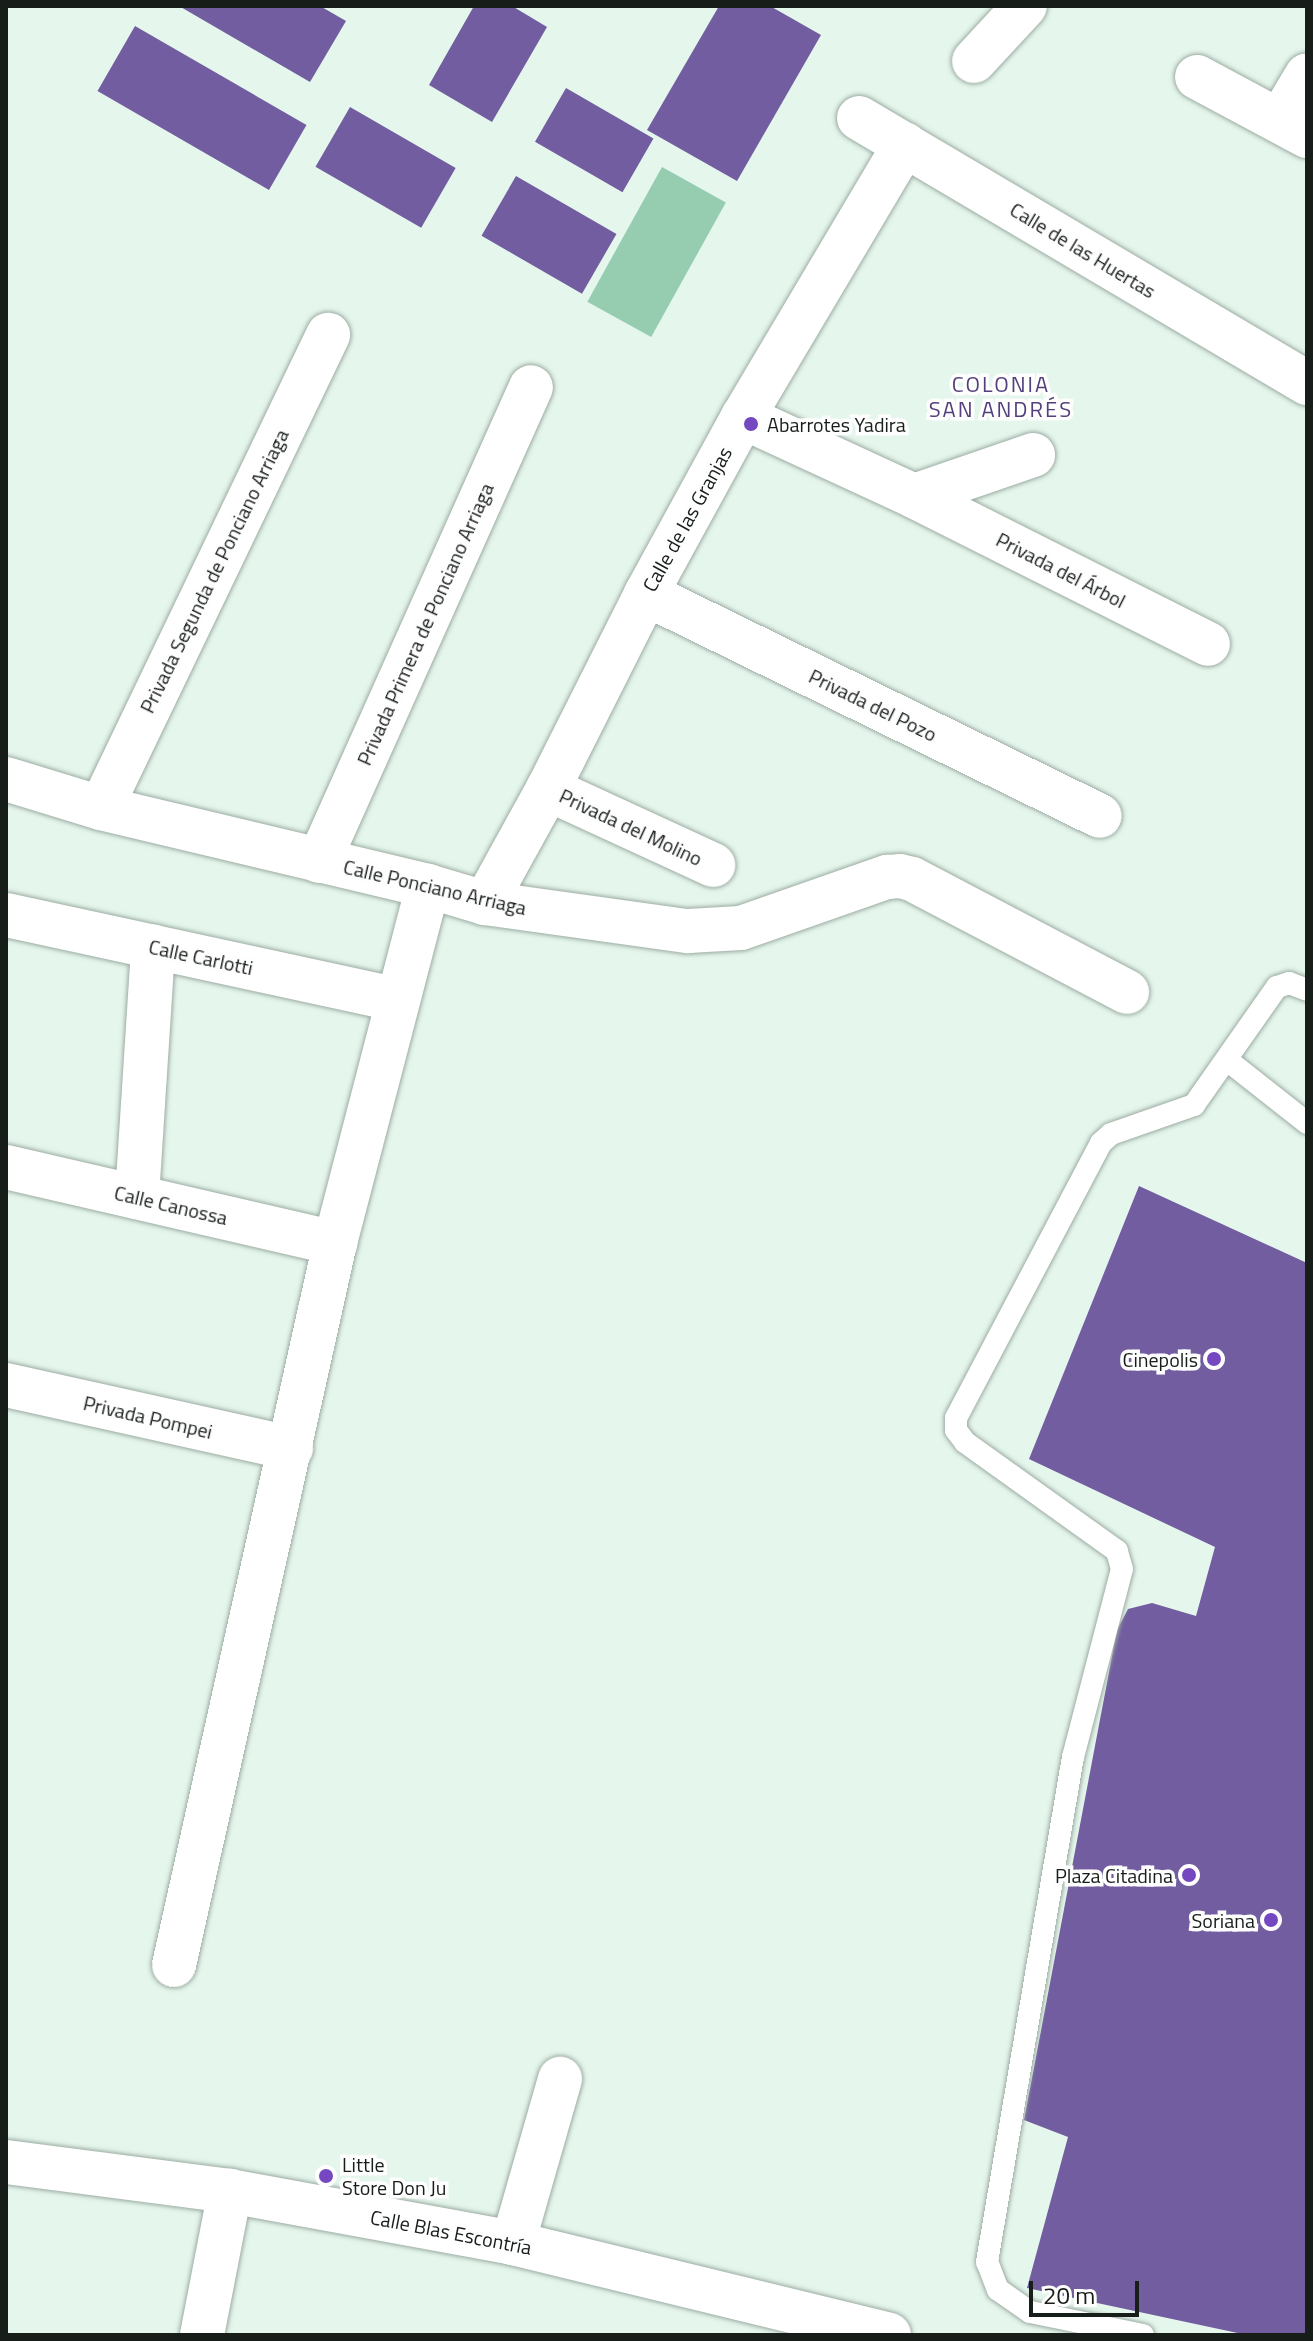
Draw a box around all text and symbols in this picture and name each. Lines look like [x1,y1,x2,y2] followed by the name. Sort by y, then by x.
[1006,197,1160,303] street label: Calle de las Huertas
[929,371,1073,422] district label: COLONIA SAN ANDRÉS
[767,412,906,436] place label: Abarrotes Yadira
[742,415,760,433] marker: Abarrotes Yadira
[135,425,293,717] street label: Privada Segunda de Ponciano Arriaga
[637,442,737,596] street label: Calle de las Granjas
[352,479,498,769] street label: Privada Primera de Ponciano Arriaga
[992,527,1130,613] street label: Privada del Árbol
[805,664,941,746] street label: Privada del Pozo
[556,783,706,871] street label: Privada del Molino
[341,854,529,920] street label: Calle Ponciano Arriaga
[147,934,255,980] street label: Calle Carlotti
[112,1180,230,1230] street label: Calle Canossa
[1123,1347,1198,1371] place label: Cinepolis
[1205,1350,1223,1368] marker: Cinepolis
[81,1390,215,1444] street label: Privada Pompei
[1055,1863,1173,1887] place label: Plaza Citadina
[1180,1866,1198,1884] marker: Plaza Citadina
[1192,1908,1255,1932] place label: Soriana
[1262,1911,1280,1929] marker: Soriana
[342,2152,446,2199] place label: Little Store Don Ju
[317,2167,335,2185] marker: Little Store Don Ju
[368,2205,534,2259] street label: Calle Blas Escontría
[1033,2265,1143,2315] scale bar
[1043,2277,1095,2313] text: 20 m

